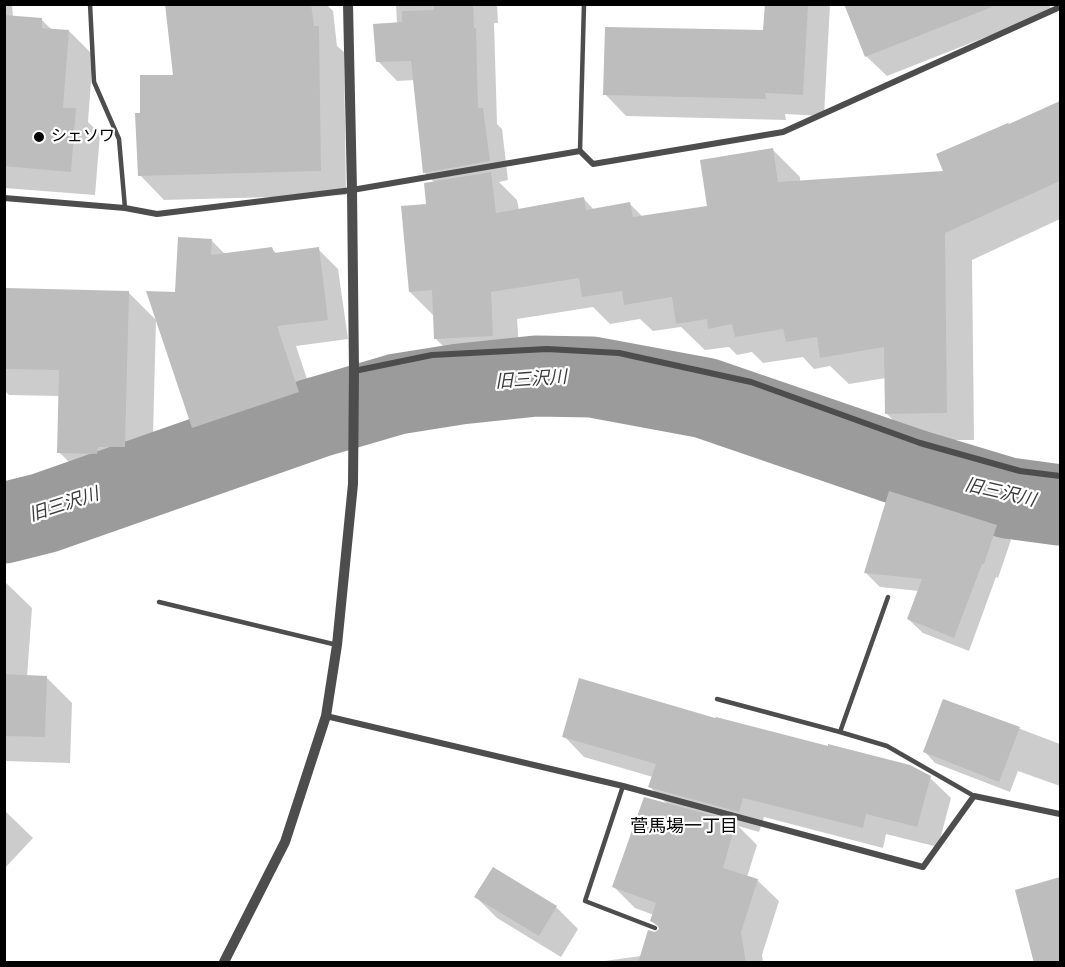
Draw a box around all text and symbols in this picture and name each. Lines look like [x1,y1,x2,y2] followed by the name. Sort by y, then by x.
[51,127,115,147] place label: シェソワ
[32,130,46,144] marker: シェソワ
[494,367,568,393] water label: 旧三沢川
[962,474,1038,512] water label: 旧三沢川
[26,484,102,526] water label: 旧三沢川
[630,816,738,838] district label: 菅馬場一丁目

